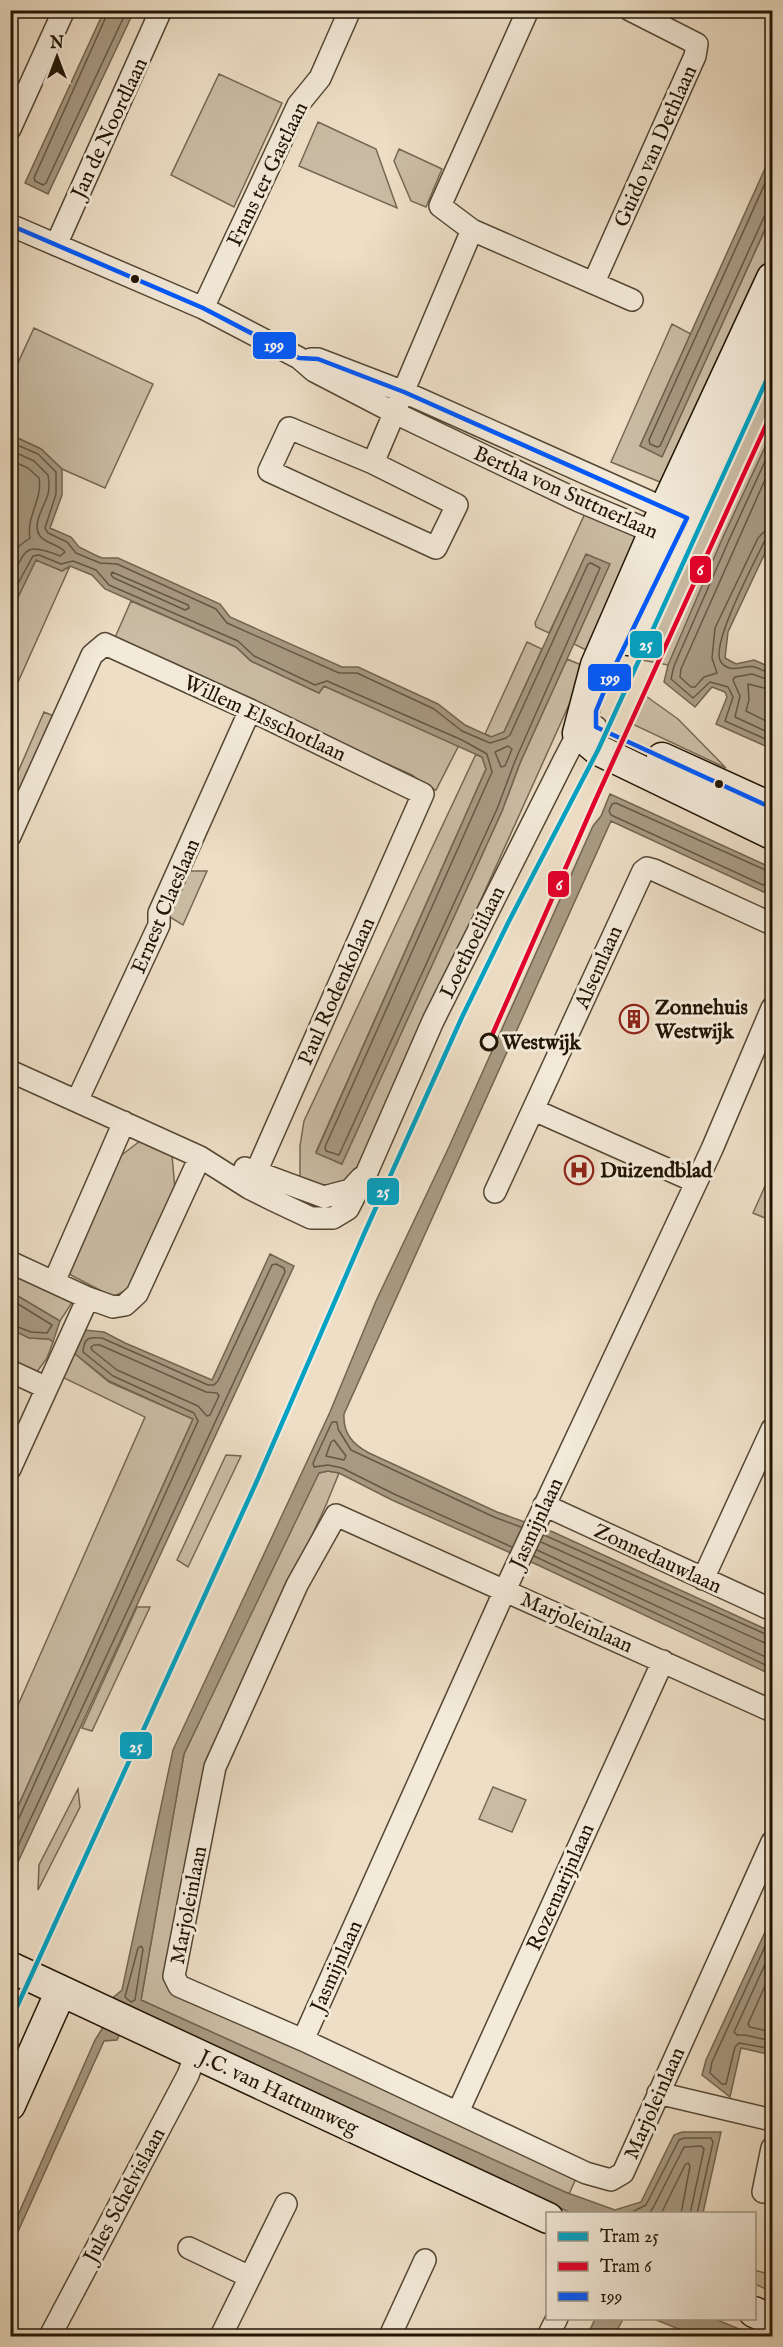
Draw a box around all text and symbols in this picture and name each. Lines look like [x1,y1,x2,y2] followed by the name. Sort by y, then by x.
[27,27,87,87] north arrow
[49,34,64,54] text: N
[65,54,155,205] street label: Jan de Noordlaan
[609,62,704,232] street label: Guido van Dethlaan
[222,98,315,251] street label: Frans ter Gastlaan
[129,273,141,285] unlabelled marker
[252,331,297,360] line badge: 199
[264,337,284,357] text: 199
[469,441,662,546] street label: Bertha von Suttnerlaan
[689,555,712,584] line badge: 6
[697,561,705,581] text: 6
[629,630,663,659] line badge: 25
[639,636,653,656] text: 25
[587,663,632,692] line badge: 199
[179,670,350,769] street label: Willem Elsschotlaan
[600,670,620,690] text: 199
[713,778,725,790] unlabelled marker
[126,835,207,978] street label: Ernest Claeslaan
[547,870,570,898] line badge: 6
[556,876,564,896] text: 6
[435,882,512,1003] street label: Loethoelilaan
[293,914,382,1070] street label: Paul Rodenkolaan
[569,922,630,1014] street label: Alsemlaan
[654,995,748,1046] place label: Zonnehuis Westwijk
[618,1003,650,1035] building icon: Zonnehuis Westwijk
[501,1030,582,1057] place label: Westwijk
[480,1033,498,1051] marker: Westwijk
[563,1154,595,1186] hospital icon: Duizendblad
[600,1158,713,1185] place label: Duizendblad
[366,1177,400,1206] line badge: 25
[376,1183,390,1203] text: 25
[504,1474,570,1575] street label: Jasmijnlaan
[589,1518,726,1601] street label: Zonnedauwlaan
[516,1587,637,1660] street label: Marjoleinlaan
[119,1731,153,1760] line badge: 25
[129,1738,143,1758] text: 25
[521,1820,601,1955] street label: Rozemarijnlaan
[165,1844,214,1967] street label: Marjoleinlaan
[304,1917,370,2018] street label: Jasmijnlaan
[619,2043,692,2164] street label: Marjoleinlaan
[192,2044,363,2142] street label: J.C. van Hattumweg
[77,2123,172,2270] street label: Jules Schelvislaan
[546,2212,756,2320] legend
[600,2226,659,2249] text: Tram 25
[600,2256,652,2279] text: Tram 6
[600,2286,622,2309] text: 199

